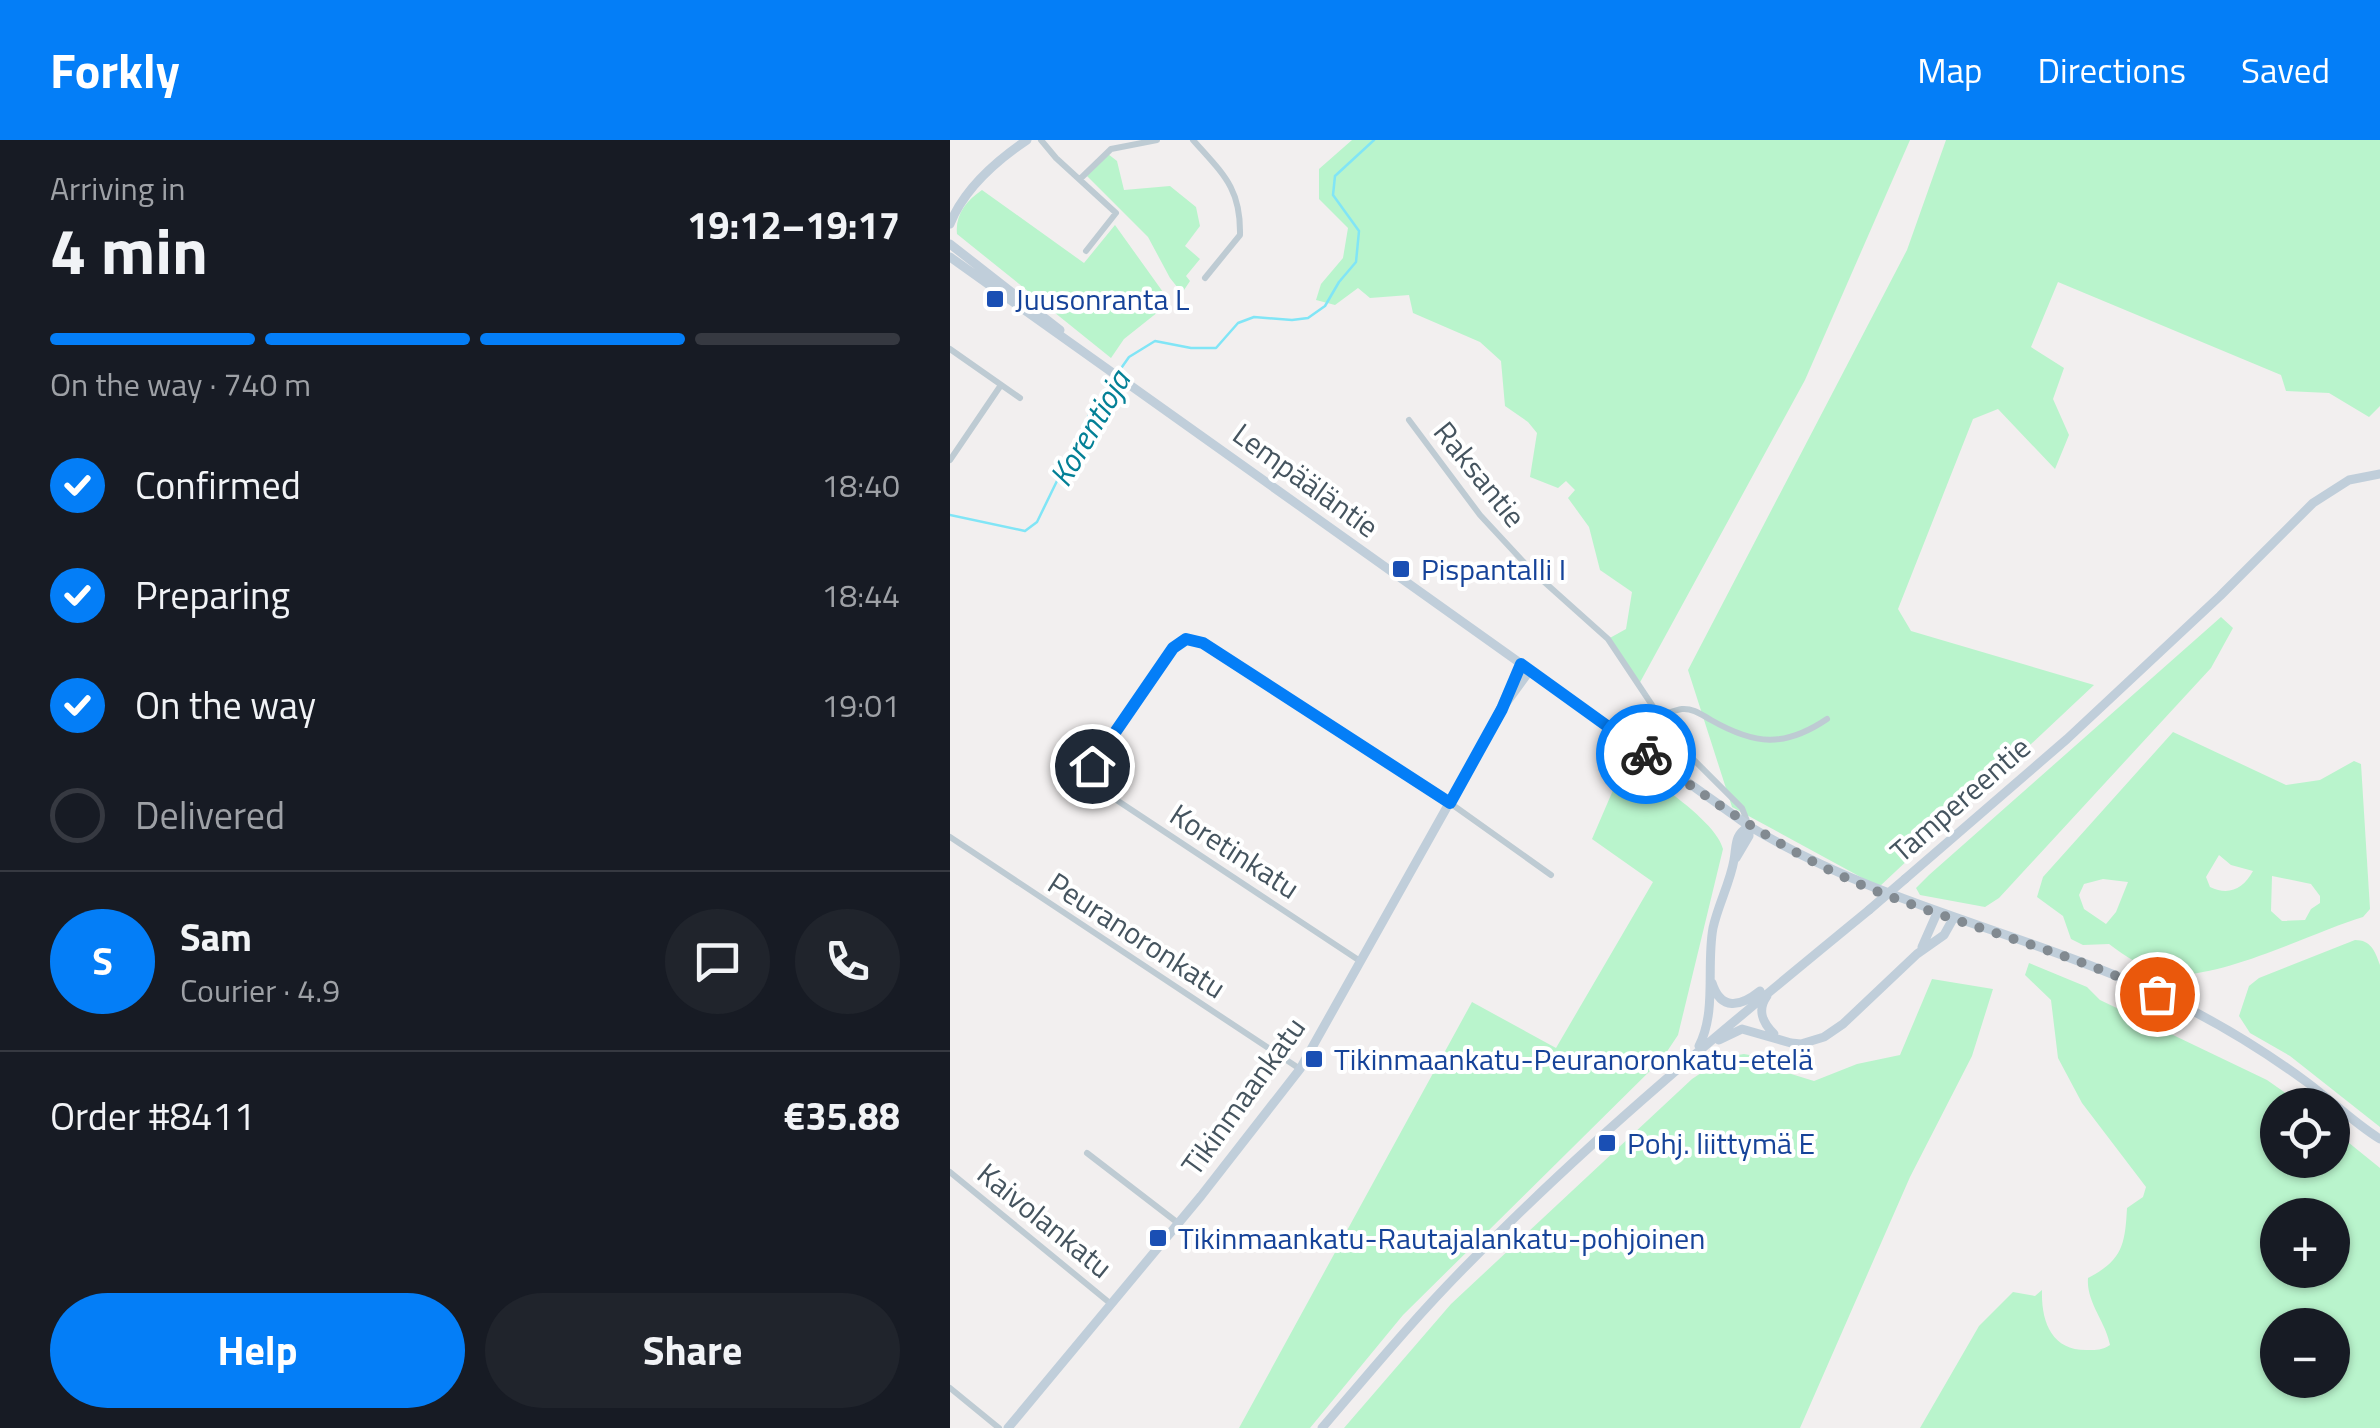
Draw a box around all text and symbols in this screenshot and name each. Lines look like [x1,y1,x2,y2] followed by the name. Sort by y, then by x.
[50,34,180,107] text: Forkly
[1917,43,1983,97] text: Map
[2038,43,2186,97] text: Directions
[2241,43,2330,97] text: Saved
[50,164,186,212] text: Arriving in
[687,196,900,254] text: 19:12–19:17
[50,200,208,299] text: 4 min
[1015,276,1189,322] place label: Juusonranta L
[984,288,1006,310] marker: Juusonranta L
[1036,359,1143,495] water label: Korentioja
[50,360,311,408] text: On the way · 740 m
[1223,411,1389,549] street label: Lempääläntie
[1423,411,1537,537] street label: Raksantie
[135,456,301,514] text: Confirmed
[50,458,105,513] icon: check
[821,461,900,509] text: 18:40
[1421,546,1566,592] place label: Pispantalli I
[1390,558,1412,580] marker: Pispantalli I
[135,566,290,624] text: Preparing
[50,568,105,623] icon: check
[821,571,900,619] text: 18:44
[135,676,316,734] text: On the way
[50,678,105,733] icon: check
[821,681,900,729] text: 19:01
[1596,704,1696,804] courier
[1050,724,1135,809] pin
[1880,725,2040,873] street label: Tampereentie
[1619,727,1674,782] icon: bike
[1065,739,1120,794] icon: home
[135,786,285,844] text: Delivered
[1161,792,1309,910] street label: Koretinkatu
[1039,860,1235,1010] street label: Peuranoronkatu
[180,908,252,966] text: Sam
[665,909,770,1014] button: chat
[795,909,900,1014] button: phone
[92,932,113,990] text: S
[2115,952,2200,1037] pin
[180,966,340,1014] text: Courier · 4.9
[2130,967,2185,1022] icon: bag
[1170,1007,1316,1185] street label: Tikinmaankatu
[1334,1036,1813,1082] place label: Tikinmaankatu-Peuranoronkatu-etelä
[1303,1048,1325,1070] marker: Tikinmaankatu-Peuranoronkatu-etelä
[50,1087,255,1145] text: Order #8411
[784,1087,900,1145] text: €35.88
[2260,1088,2350,1398] map controls
[2260,1088,2350,1178] button: locate
[1627,1120,1815,1166] place label: Pohj. liittymä E
[1596,1132,1618,1154] marker: Pohj. liittymä E
[967,1151,1123,1289] street label: Kaivolankatu
[2260,1198,2350,1288] button: +
[1178,1215,1705,1261] place label: Tikinmaankatu-Rautajalankatu-pohjoinen
[1147,1227,1169,1249] marker: Tikinmaankatu-Rautajalankatu-pohjoinen
[50,1293,465,1408] button: Help
[485,1293,900,1408] button: Share
[2260,1308,2350,1398] button: −

